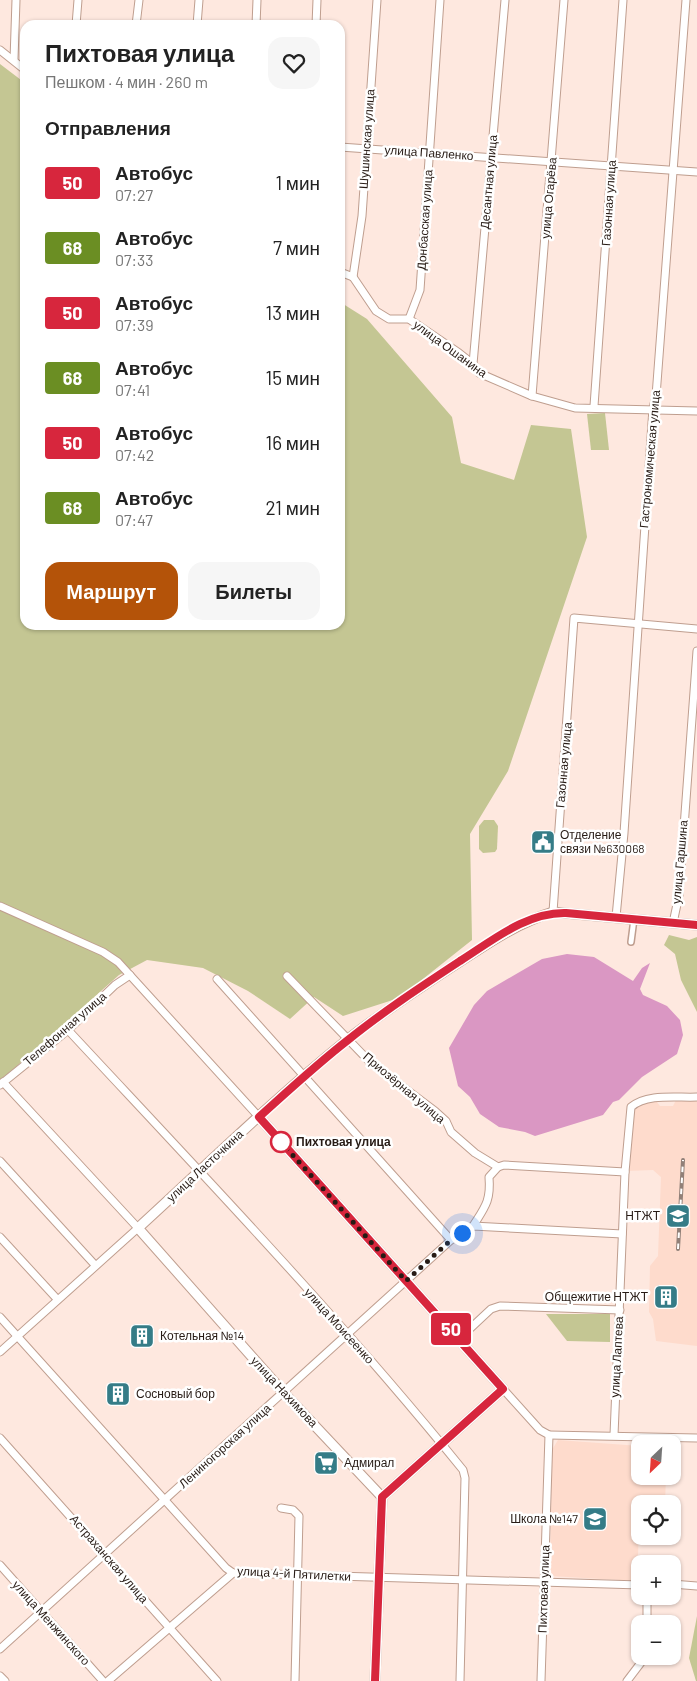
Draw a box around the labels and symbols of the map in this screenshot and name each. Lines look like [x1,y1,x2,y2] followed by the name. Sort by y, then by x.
[356,88,377,189] street label: Шушинская улица
[477,134,500,230] street label: Десантная улица
[384,142,474,163] street label: улица Павленко
[537,156,560,239] street label: улица Огарёва
[598,159,619,246] street label: Газонная улица
[413,169,436,271] street label: Донбасская улица
[410,317,490,381] street label: улица Ошанина
[636,389,663,529] street label: Гастрономическая улица
[552,721,575,809] street label: Газонная улица
[668,819,691,905] street label: улица Гаршина
[560,827,645,855] place label: Отделение связи №630068
[530,829,556,855] public building icon: Отделение связи №630068
[20,988,109,1069] street label: Телефонная улица
[360,1049,449,1127] street label: Приозёрная улица
[163,1126,246,1205] street label: улица Ласточкина
[270,1131,292,1153] marker: Пихтовая улица
[296,1134,391,1149] place label: Пихтовая улица
[665,1203,691,1229] school or university icon: НТЖТ
[625,1208,661,1222] place label: НТЖТ
[450,1221,475,1246] your location
[653,1284,679,1310] building icon: Общежитие НТЖТ
[301,1285,378,1367] street label: улица Моисеенко
[545,1289,649,1304] place label: Общежитие НТЖТ
[428,1313,474,1345] line badge: 50
[607,1316,626,1398] street label: улица Лаптева
[129,1323,155,1349] building icon: Котельная №14
[160,1328,244,1342] place label: Котельная №14
[248,1353,321,1430] street label: улица Нахимова
[105,1381,131,1407] building icon: Сосновый бор
[136,1386,215,1401] place label: Сосновый бор
[176,1400,274,1491] street label: Лениногорская улица
[631,1435,681,1485] north arrow
[313,1450,339,1476] supermarket icon: Адмирал
[344,1455,394,1470] place label: Адмирал
[582,1506,608,1532] school or university icon: Школа №147
[67,1511,152,1606] street label: Астраханская улица
[510,1511,578,1525] place label: Школа №147
[534,1544,553,1633] street label: Пихтовая улица
[237,1563,351,1584] street label: улица 4-й Пятилетки
[9,1577,94,1668] street label: улица Менжинского

